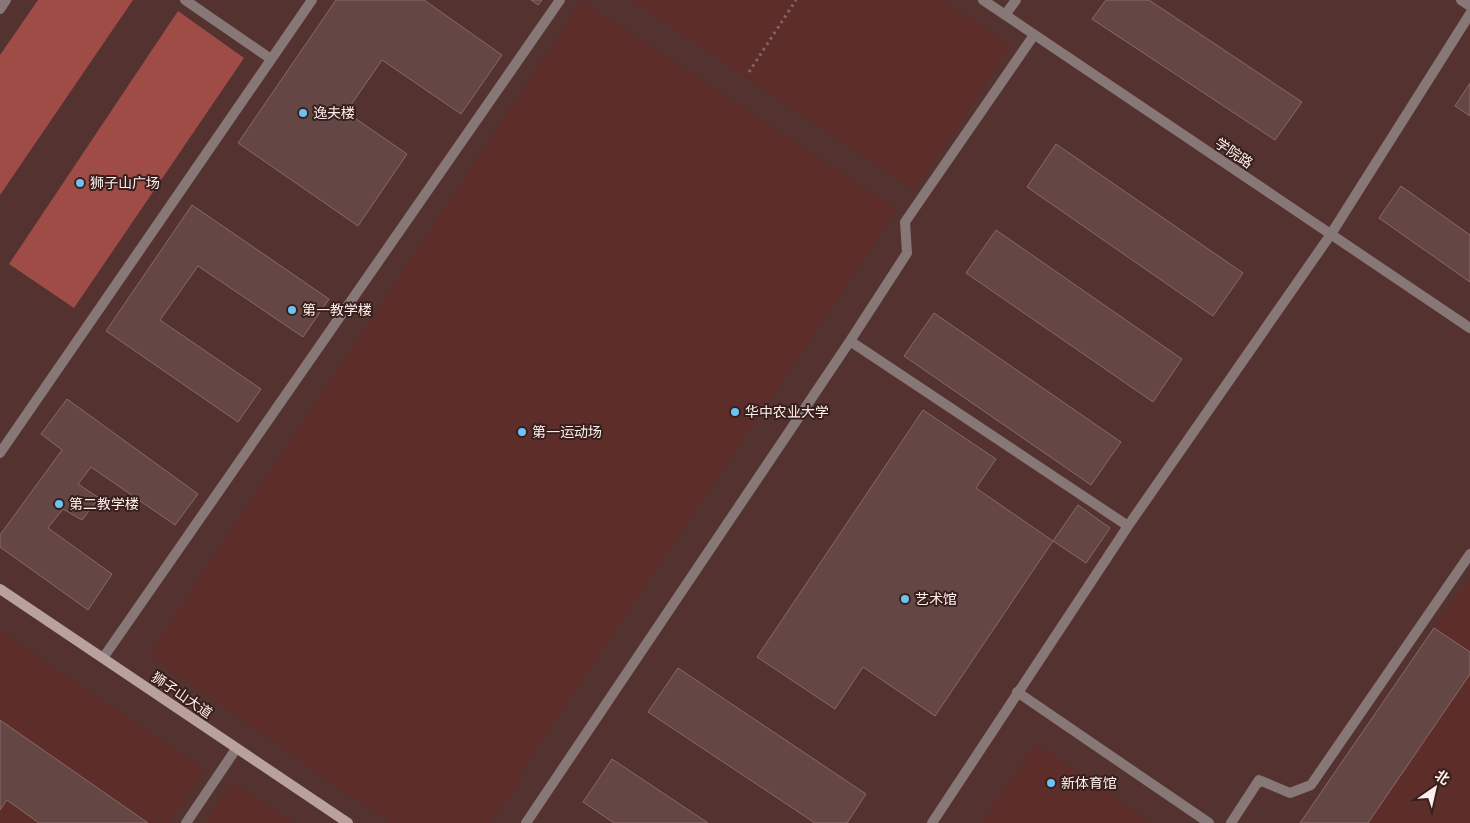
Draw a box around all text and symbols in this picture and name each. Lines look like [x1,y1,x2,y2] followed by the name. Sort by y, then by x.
[313,104,355,121] place label: 逸夫楼
[297,107,309,119] marker: 逸夫楼
[1212,134,1256,171] street label: 学院路
[90,174,160,191] place label: 狮子山广场
[74,177,86,189] marker: 狮子山广场
[302,301,372,318] place label: 第一教学楼
[286,304,298,316] marker: 第一教学楼
[745,403,829,420] place label: 华中农业大学
[729,406,741,418] marker: 华中农业大学
[532,423,602,440] place label: 第一运动场
[516,426,528,438] marker: 第一运动场
[69,495,139,512] place label: 第二教学楼
[53,498,65,510] marker: 第二教学楼
[915,590,957,607] place label: 艺术馆
[899,593,911,605] marker: 艺术馆
[149,668,216,721] street label: 狮子山大道
[1410,763,1460,813] north arrow
[1432,766,1453,788] text: 北
[1061,774,1117,791] place label: 新体育馆
[1045,777,1057,789] marker: 新体育馆

